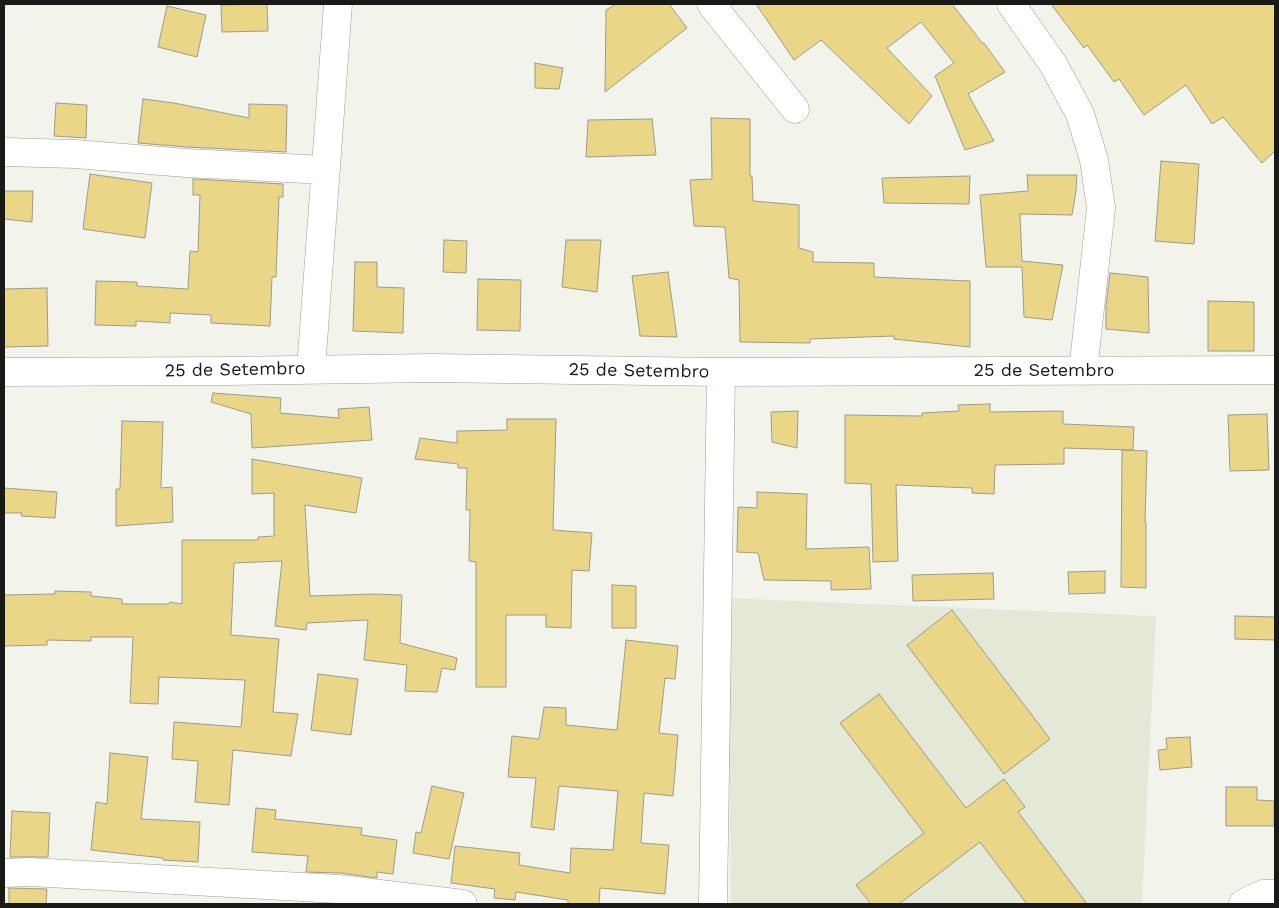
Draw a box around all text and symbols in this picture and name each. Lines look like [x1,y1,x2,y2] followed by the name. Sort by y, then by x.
[164,358,306,382] street label: 25 de Setembro
[568,359,710,383] street label: 25 de Setembro
[974,360,1114,382] street label: 25 de Setembro

